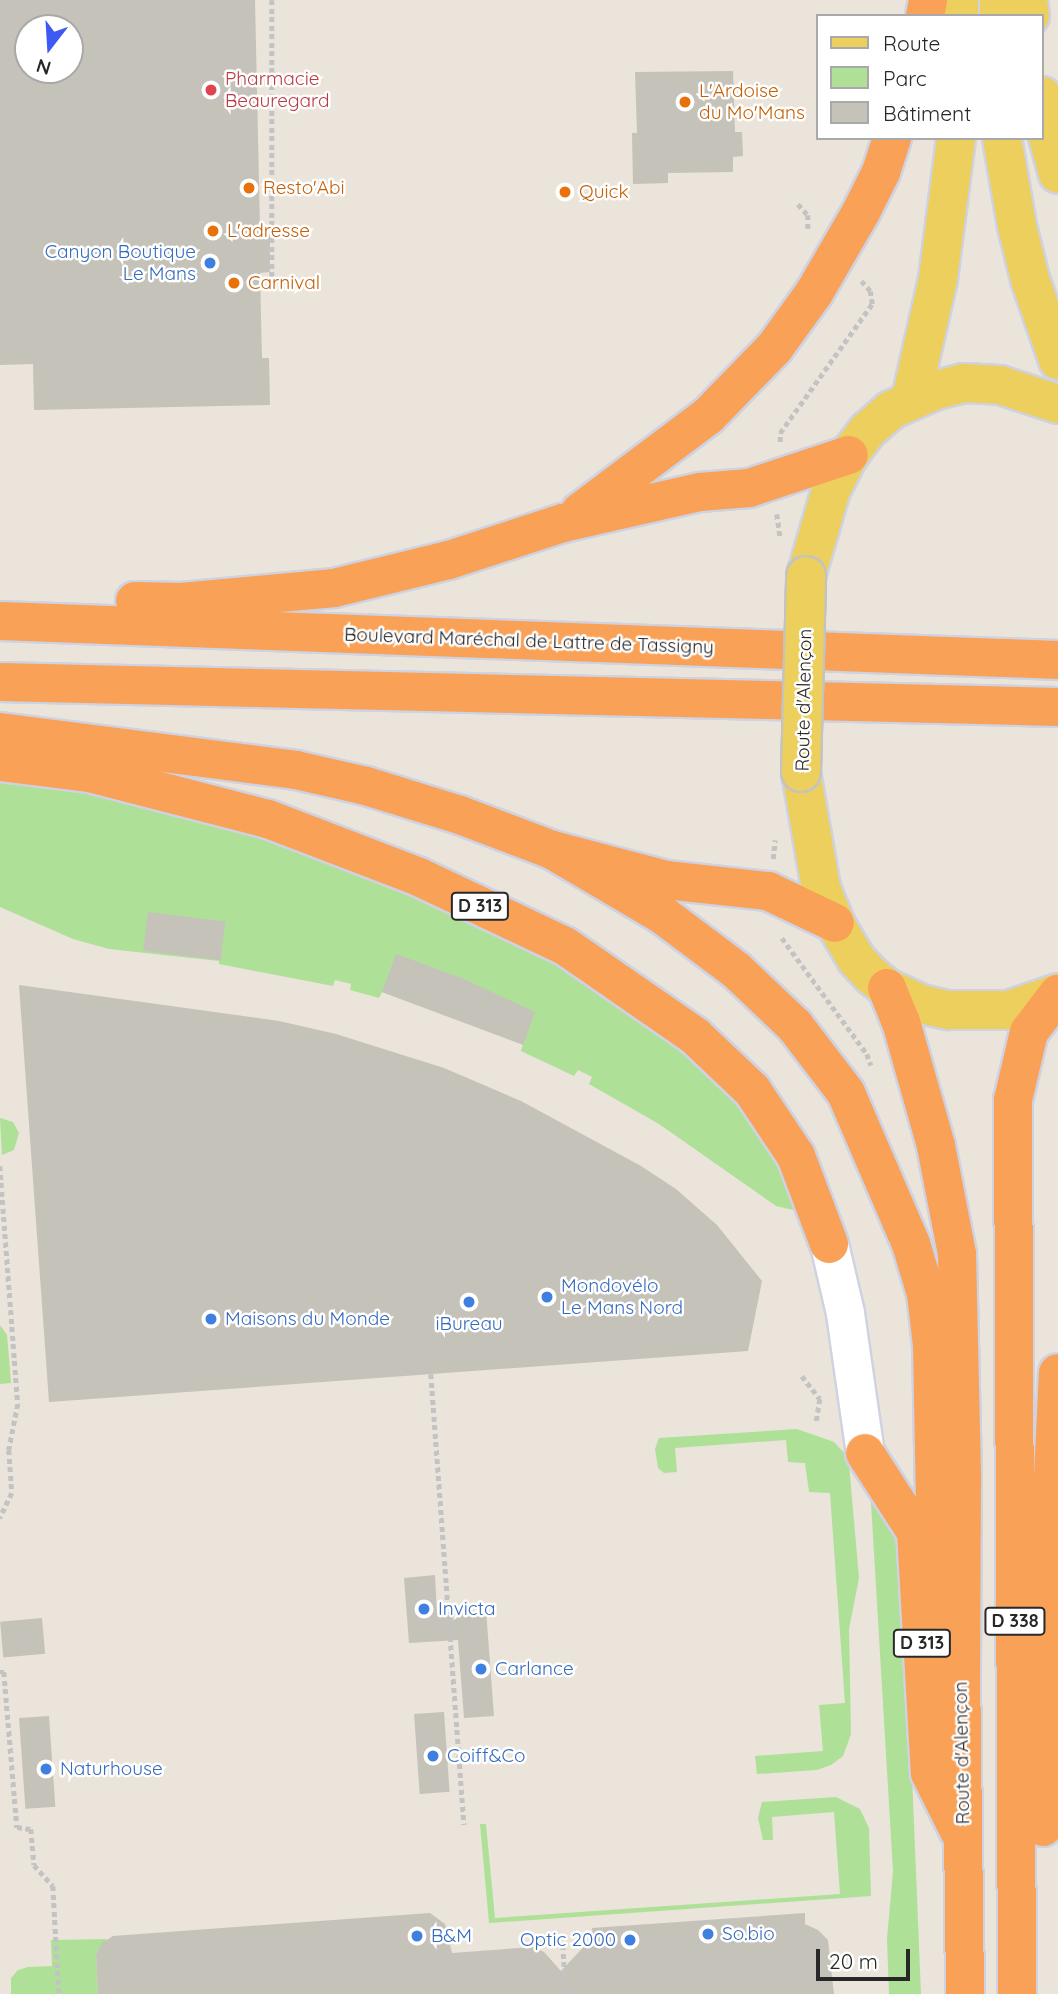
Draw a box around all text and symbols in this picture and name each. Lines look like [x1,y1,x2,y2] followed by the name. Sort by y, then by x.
[14,14,84,84] north arrow
[816,14,1044,140] legend
[883,30,940,56] text: Route
[33,54,54,81] text: N
[883,65,927,91] text: Parc
[225,68,330,112] place label: Pharmacie Beauregard
[699,80,805,124] place label: L'Ardoise du Mo'Mans
[203,82,219,98] marker: Pharmacie Beauregard
[677,94,693,110] marker: L'Ardoise du Mo'Mans
[883,100,971,126] text: Bâtiment
[263,177,345,199] place label: Resto'Abi
[241,180,257,196] marker: Resto'Abi
[579,181,629,203] place label: Quick
[557,184,573,200] marker: Quick
[227,220,310,242] place label: L'adresse
[205,223,221,239] marker: L'adresse
[45,241,196,285] place label: Canyon Boutique Le Mans
[202,255,218,271] marker: Canyon Boutique Le Mans
[248,272,320,294] place label: Carnival
[226,275,242,291] marker: Carnival
[344,623,714,659] street label: Boulevard Maréchal de Lattre de Tassigny
[791,628,817,772] street label: Route d'Alençon
[450,891,510,920] road number: D 313
[561,1275,683,1319] place label: Mondovélo Le Mans Nord
[539,1289,555,1305] marker: Mondovélo Le Mans Nord
[461,1294,477,1310] marker: iBureau
[225,1308,390,1330] place label: Maisons du Monde
[203,1311,219,1327] marker: Maisons du Monde
[435,1313,503,1335] place label: iBureau
[438,1598,496,1620] place label: Invicta
[416,1601,432,1617] marker: Invicta
[984,1606,1046,1636] road number: D 338
[892,1628,952,1658] road number: D 313
[495,1658,574,1680] place label: Carlance
[473,1661,489,1677] marker: Carlance
[949,1681,975,1825] street label: Route d'Alençon
[447,1745,525,1767] place label: Coiff&Co
[425,1748,441,1764] marker: Coiff&Co
[60,1758,163,1780] place label: Naturhouse
[38,1761,54,1777] marker: Naturhouse
[722,1923,775,1945] place label: So.bio
[431,1925,472,1947] place label: B&M
[700,1926,716,1942] marker: So.bio
[409,1928,425,1944] marker: B&M
[520,1929,616,1951] place label: Optic 2000
[622,1932,638,1948] marker: Optic 2000
[820,1934,914,1978] scale bar
[829,1948,878,1974] text: 20 m

